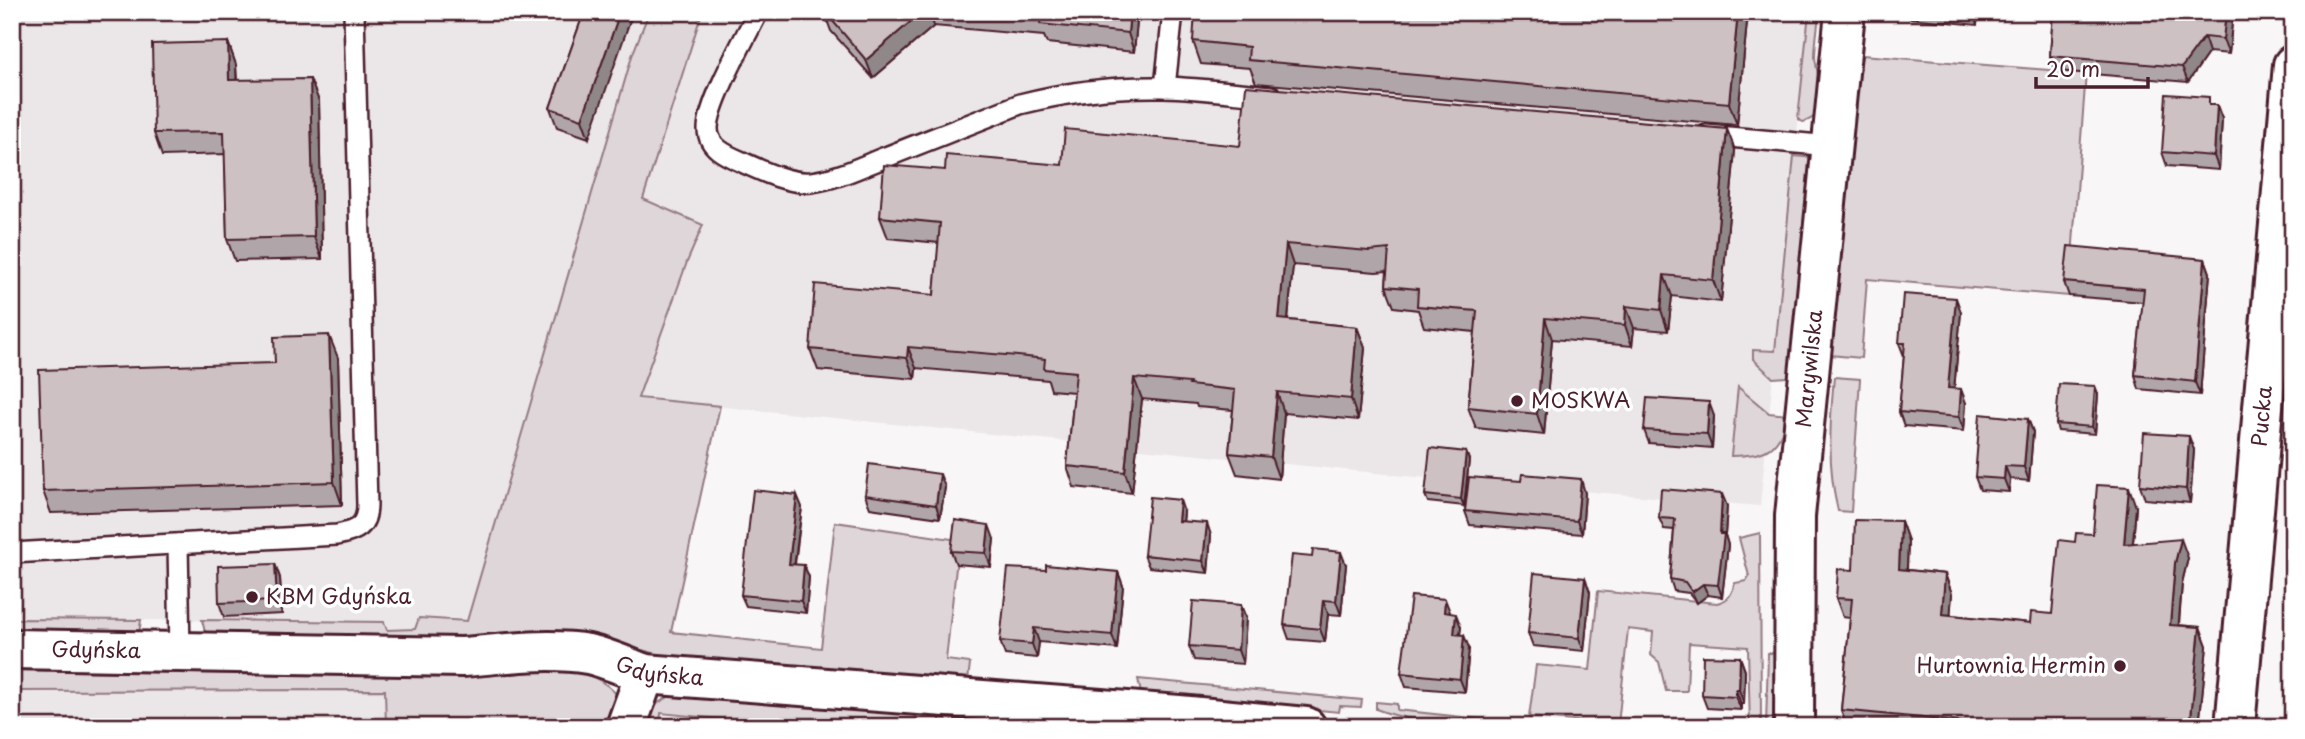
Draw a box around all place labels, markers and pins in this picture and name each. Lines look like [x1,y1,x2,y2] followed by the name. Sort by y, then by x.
[1531,383,1630,415] place label: MOSKWA
[1509,393,1525,409] marker: MOSKWA
[266,579,411,611] place label: KBM Gdyńska
[244,589,260,605] marker: KBM Gdyńska
[1917,648,2106,680] place label: Hurtownia Hermin
[2112,658,2128,674] marker: Hurtownia Hermin

